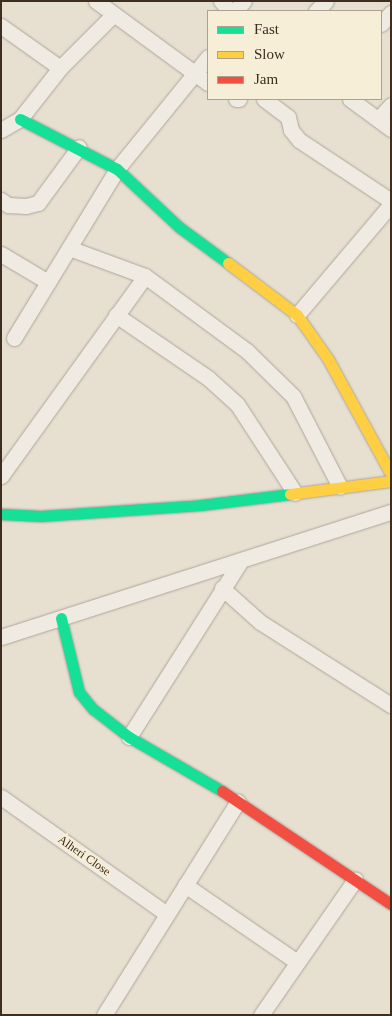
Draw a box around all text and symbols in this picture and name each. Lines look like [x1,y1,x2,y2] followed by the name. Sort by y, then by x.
[207,10,382,100] legend
[254,21,279,37] text: Fast
[254,46,285,62] text: Slow
[254,71,278,87] text: Jam
[55,833,113,879] street label: Alheri Close

